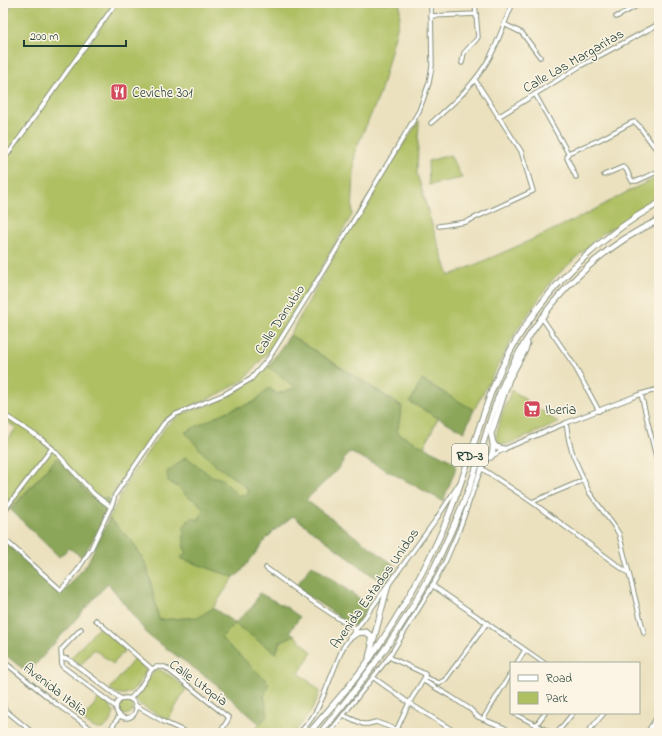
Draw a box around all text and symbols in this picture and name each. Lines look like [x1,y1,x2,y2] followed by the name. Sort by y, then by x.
[24,22,126,48] scale bar
[519,24,629,100] street label: Calle Las Margaritas
[30,28,59,46] text: 200 m
[109,82,129,102] restaurant icon: Ceviche 301
[132,83,193,104] place label: Ceviche 301
[250,281,311,359] street label: Calle Danubio
[522,399,542,419] supermarket icon: Iberia
[545,400,576,421] place label: Iberia
[452,444,488,466] road number: RD-3
[326,524,425,654] street label: Avenida Estados Unidos
[164,655,232,712] street label: Calle Utopía
[18,658,92,722] street label: Avenida Italia
[510,662,640,714] legend
[546,670,572,688] text: Road
[546,690,568,708] text: Park

